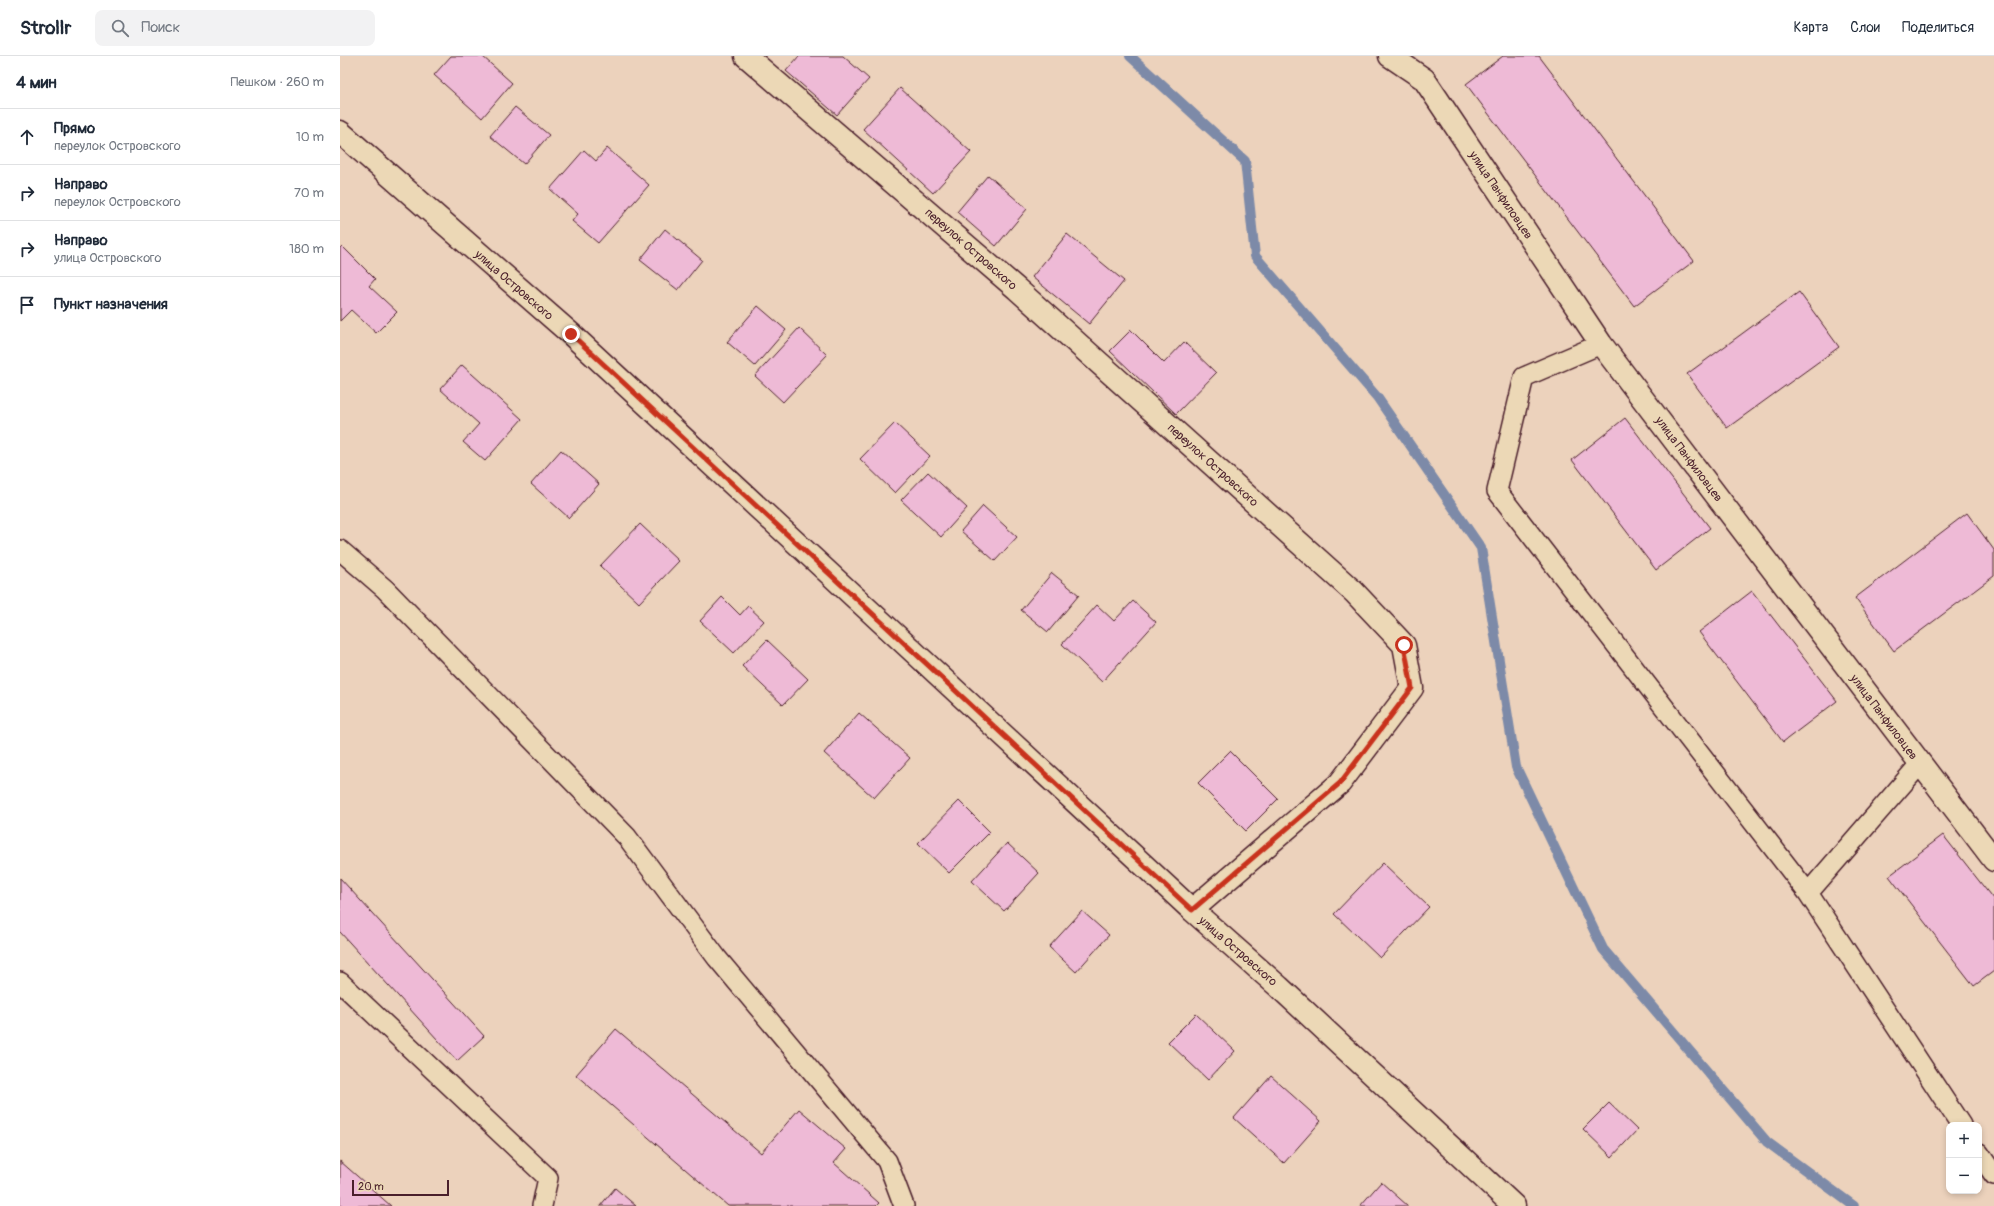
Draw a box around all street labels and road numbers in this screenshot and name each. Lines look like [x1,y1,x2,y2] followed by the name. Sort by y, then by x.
[1465,148,1536,242] street label: улица Панфиловцев
[922,205,1020,294] street label: переулок Островского
[471,246,556,324] street label: улица Островского
[1651,413,1726,505] street label: улица Панфиловцев
[1164,421,1262,510] street label: переулок Островского
[1846,671,1921,763] street label: улица Панфиловцев
[1195,912,1280,990] street label: улица Островского

